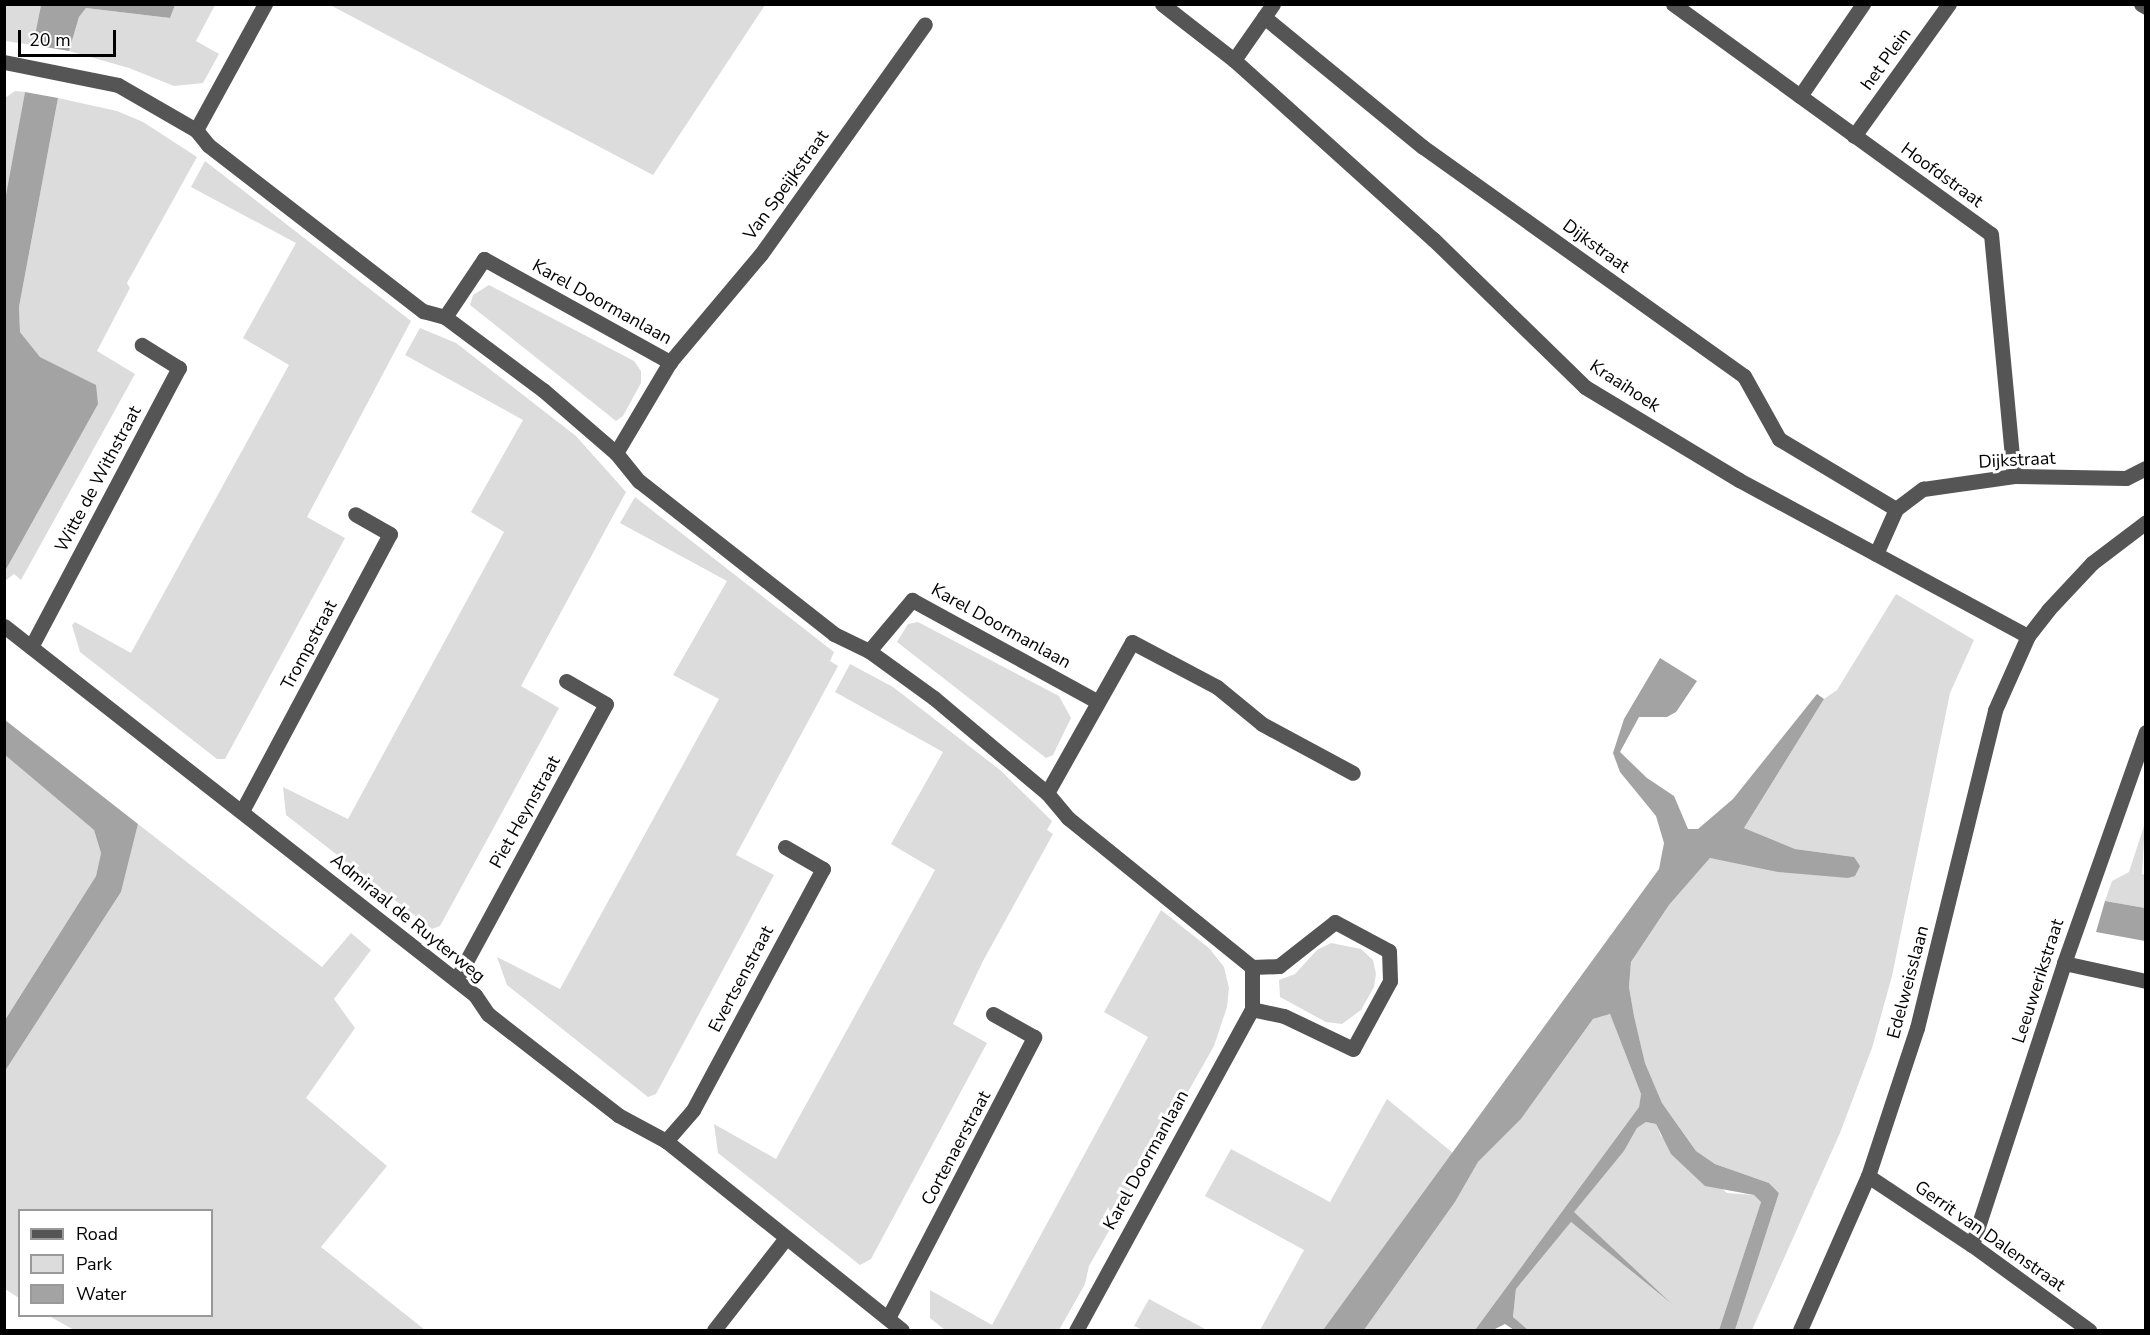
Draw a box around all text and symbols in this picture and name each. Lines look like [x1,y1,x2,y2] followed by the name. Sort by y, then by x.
[21,18,118,56] scale bar
[1856,24,1916,94] street label: het Plein
[29,28,71,52] text: 20 m
[739,126,833,244] street label: Van Speijkstraat
[1897,138,1987,212] street label: Hoofdstraat
[1558,215,1634,277] street label: Dijkstraat
[528,255,676,349] street label: Karel Doormanlaan
[1586,355,1664,417] street label: Kraaihoek
[50,402,146,556] street label: Witte de Withstraat
[1978,447,2056,473] street label: Dijkstraat
[927,579,1075,673] street label: Karel Doormanlaan
[276,597,342,693] street label: Trompstraat
[485,752,565,872] street label: Piet Heynstraat
[326,849,490,987] street label: Admiraal de Ruyterweg
[2008,916,2068,1046] street label: Leeuwerikstraat
[704,922,778,1036] street label: Evertsenstraat
[1883,923,1933,1041] street label: Edelweisslaan
[1099,1086,1193,1234] street label: Karel Doormanlaan
[917,1087,995,1209] street label: Cortenaerstraat
[1911,1176,2069,1296] street label: Gerrit van Dalenstraat
[18,1209,213,1317] legend
[76,1222,118,1246] text: Road
[76,1252,112,1276] text: Park
[76,1282,127,1306] text: Water

